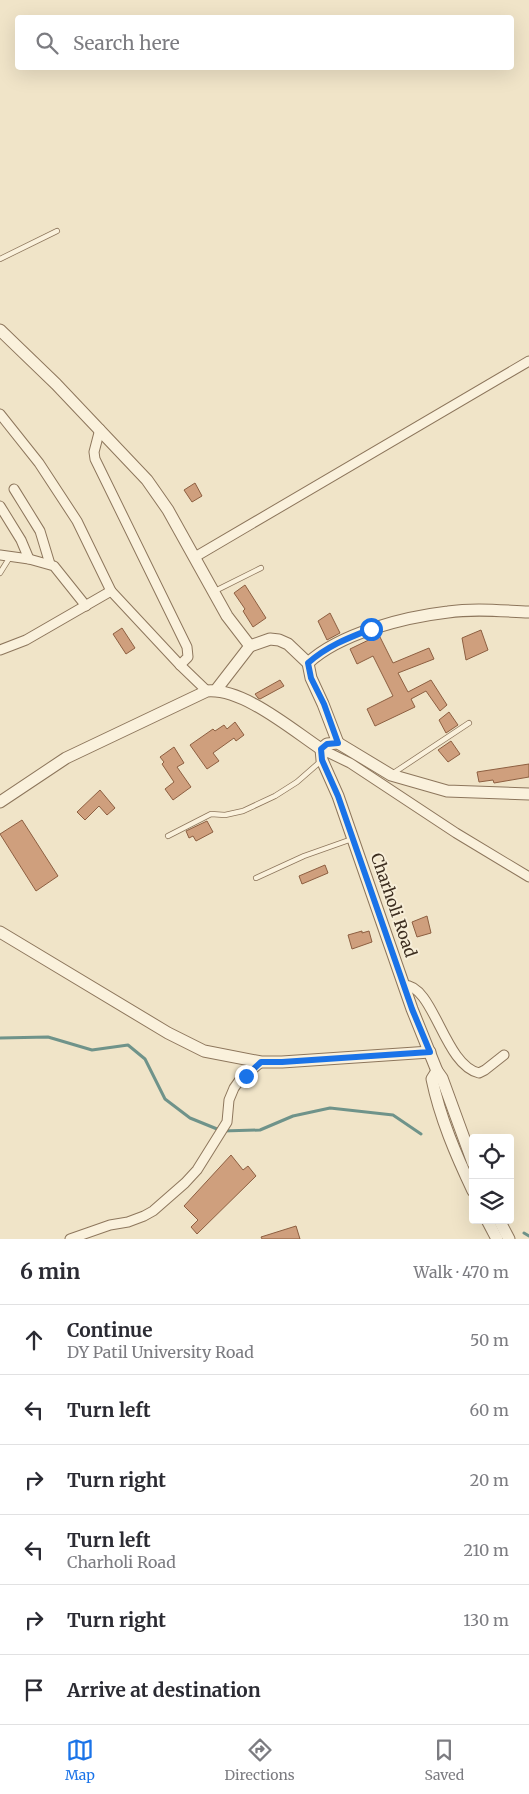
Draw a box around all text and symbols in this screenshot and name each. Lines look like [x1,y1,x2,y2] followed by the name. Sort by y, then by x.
[15,15,514,70] search box
[33,29,61,57] icon: search
[73,31,180,55] text: Search here
[360,618,383,641] route start
[367,850,421,960] street label: Charholi Road
[235,1065,258,1088] route end
[469,1134,514,1224] map controls
[469,1134,514,1179] button: locate
[469,1179,514,1224] button: layers
[20,1258,80,1285] text: 6 min
[414,1262,509,1282] text: Walk · 470 m
[67,1318,153,1342] text: Continue
[20,1326,48,1354] icon: ahead
[470,1330,509,1350] text: 50 m
[67,1342,254,1362] text: DY Patil University Road
[20,1396,48,1424] icon: left
[67,1398,151,1422] text: Turn left
[469,1400,509,1420] text: 60 m
[20,1466,48,1494] icon: right
[67,1468,166,1492] text: Turn right
[470,1470,509,1490] text: 20 m
[67,1528,151,1552] text: Turn left
[20,1536,48,1564] icon: left
[464,1540,509,1560] text: 210 m
[67,1552,176,1572] text: Charholi Road
[20,1606,48,1634] icon: right
[67,1608,166,1632] text: Turn right
[463,1610,509,1630] text: 130 m
[20,1676,48,1704] icon: arrive
[67,1678,261,1702] text: Arrive at destination
[65,1736,95,1784] tab: Map
[225,1736,295,1784] tab: Directions
[424,1736,464,1784] tab: Saved

